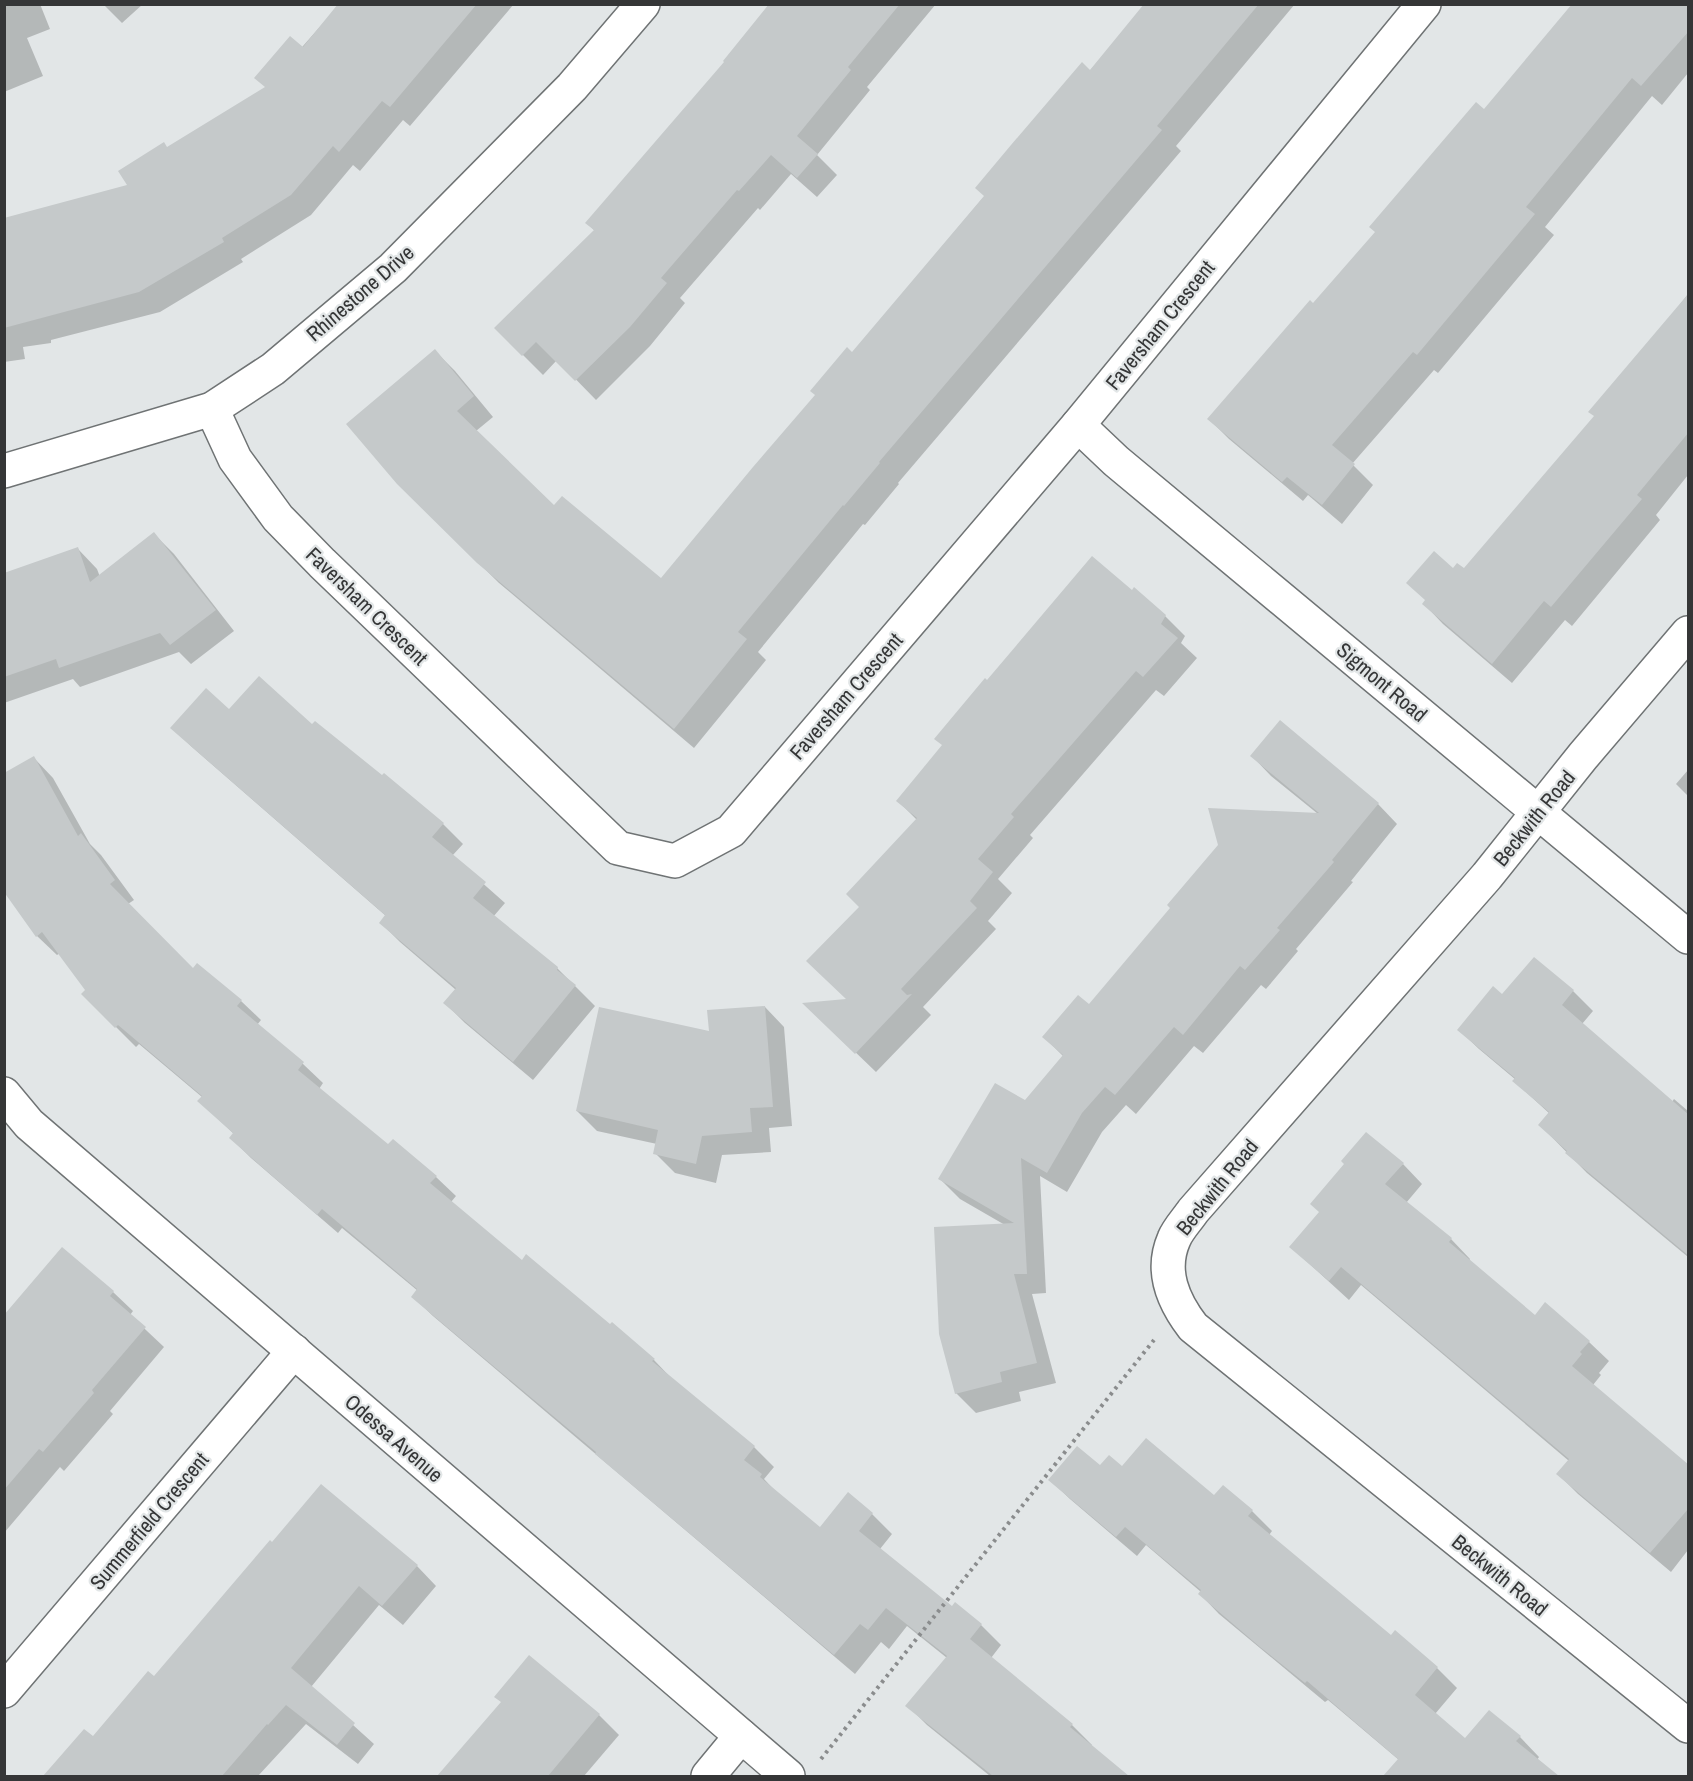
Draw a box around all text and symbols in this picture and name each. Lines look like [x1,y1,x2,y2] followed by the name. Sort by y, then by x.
[300,238,420,348] street label: Rhinestone Drive
[1099,254,1221,396] street label: Faversham Crescent
[300,540,434,672] street label: Faversham Crescent
[783,626,909,766] street label: Faversham Crescent
[1331,636,1433,728] street label: Sigmont Road
[1486,764,1582,872] street label: Beckwith Road
[1169,1133,1265,1241] street label: Beckwith Road
[339,1387,449,1489] street label: Odessa Avenue
[83,1446,215,1596] street label: Summerfield Crescent
[1446,1527,1554,1623] street label: Beckwith Road

